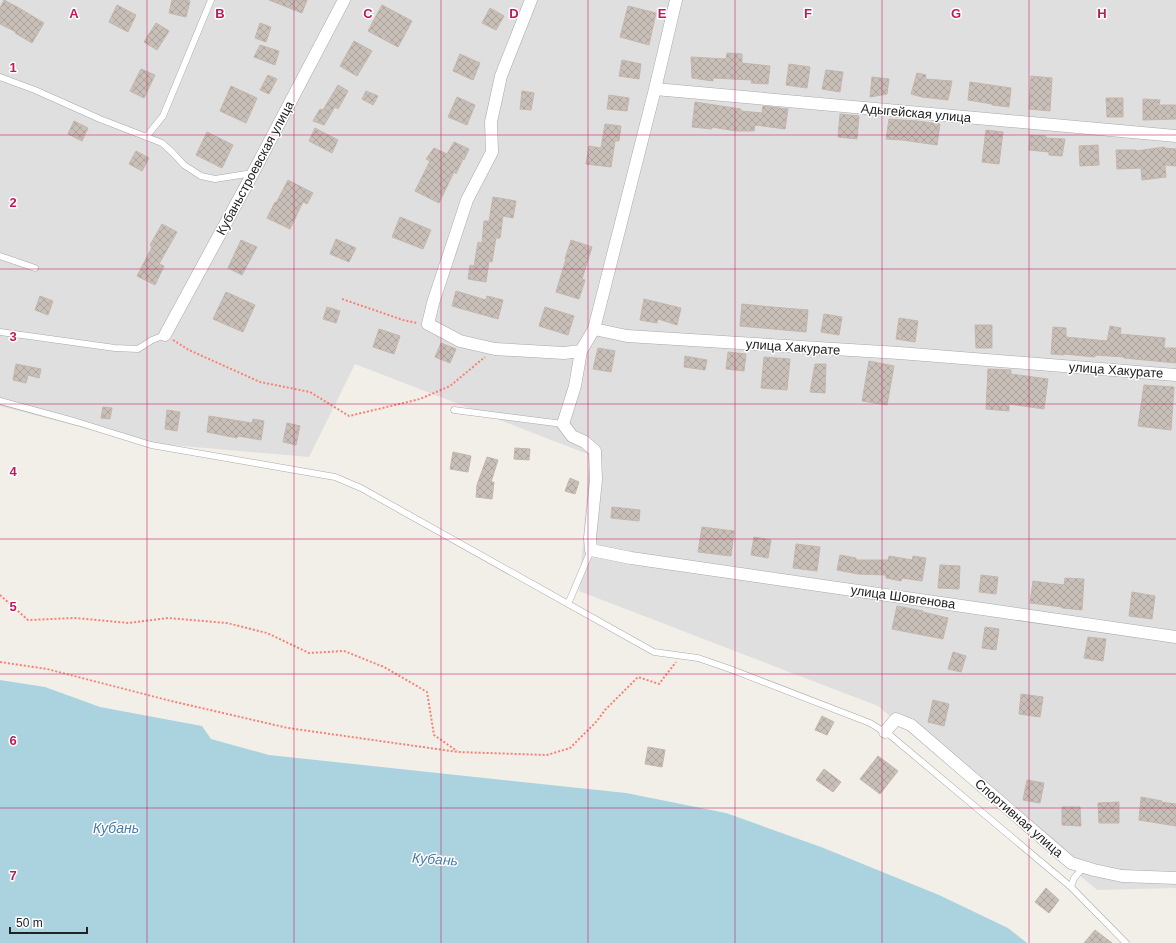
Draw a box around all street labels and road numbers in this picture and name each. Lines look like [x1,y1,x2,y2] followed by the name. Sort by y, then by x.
[213,98,297,238] street label: Кубаньстроевская улица
[860,101,973,125] street label: Адыгейская улица
[745,336,841,358] street label: улица Хакурате
[1068,359,1164,381] street label: улица Хакурате
[850,582,957,612] street label: улица Шовгенова
[972,776,1067,861] street label: Спортивная улица

